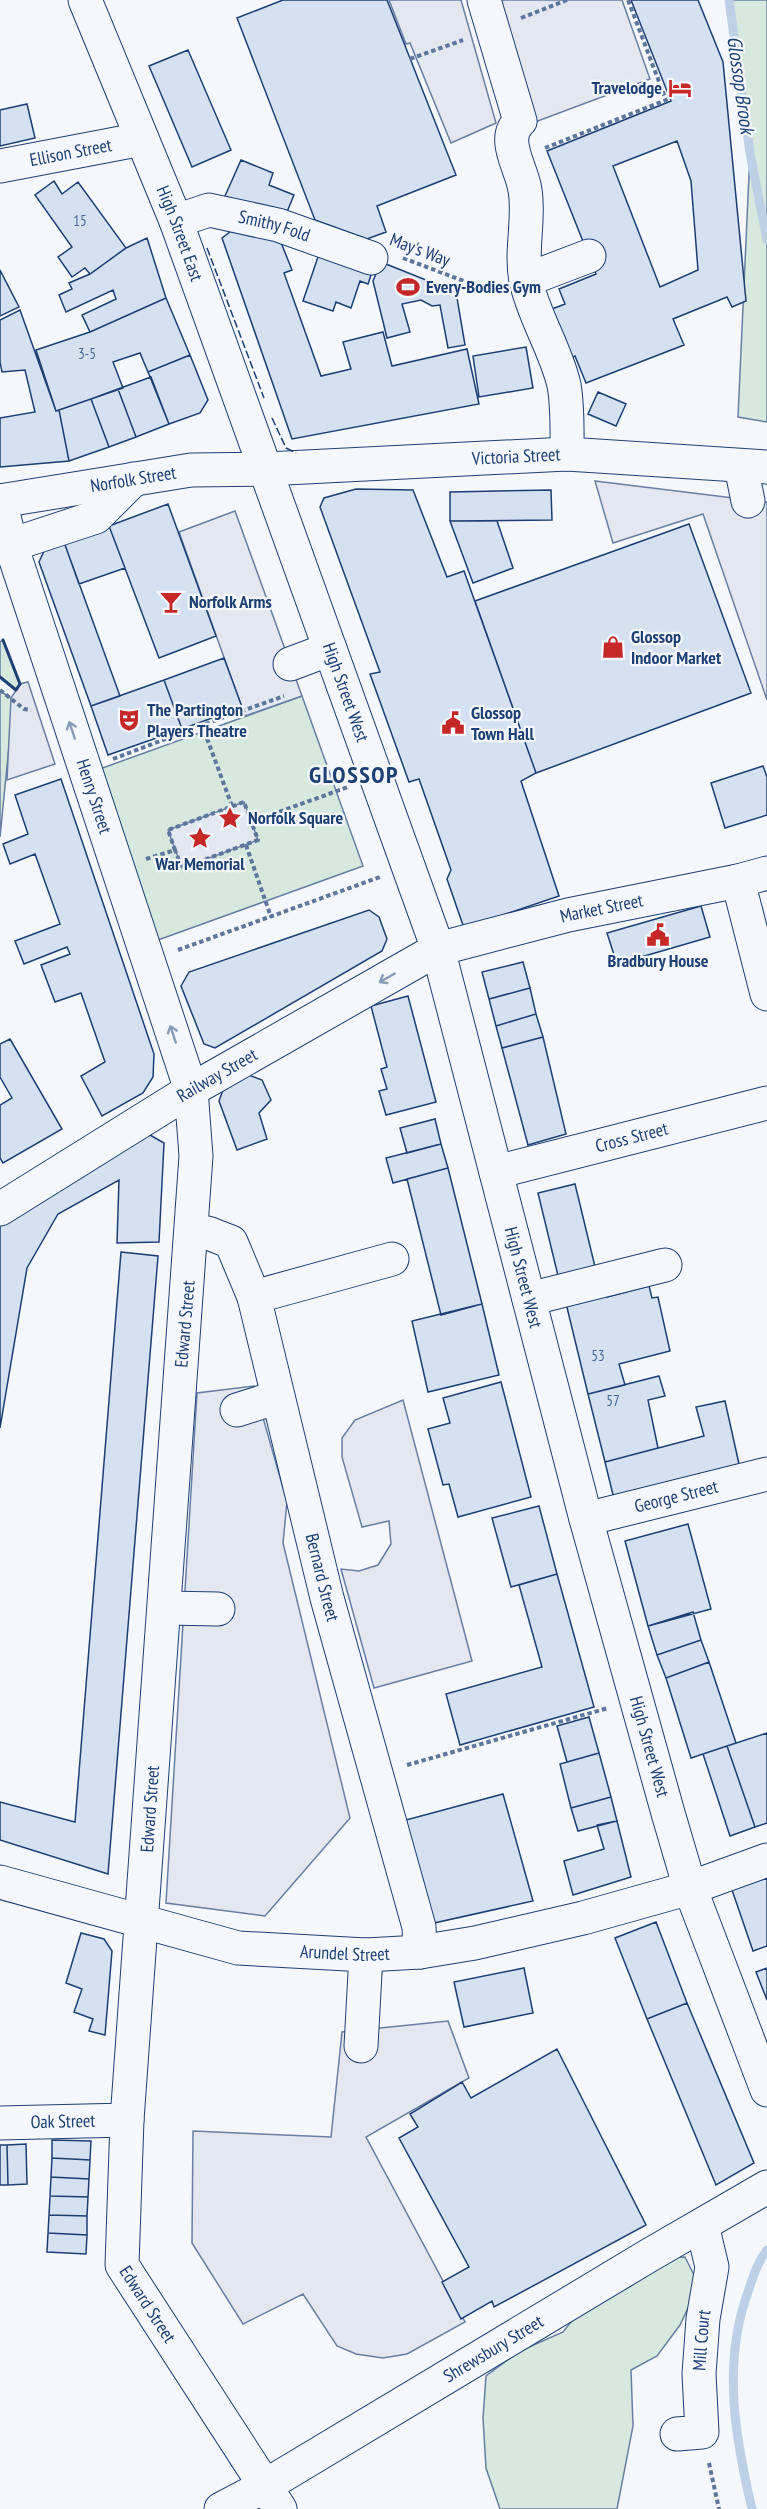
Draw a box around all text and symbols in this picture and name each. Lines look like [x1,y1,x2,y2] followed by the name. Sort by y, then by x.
[721,35,761,138] water label: Glossop Brook
[667,75,693,101] hotel icon: Travelodge
[591,76,662,99] place label: Travelodge
[28,133,114,171] street label: Ellison Street
[152,182,209,284] street label: High Street East
[236,205,313,247] street label: Smithy Fold
[73,211,87,230] house number: 15
[387,228,454,272] street label: May's Way
[395,274,421,300] sports icon: Every-Bodies Gym
[426,275,541,298] place label: Every-Bodies Gym
[78,344,96,363] house number: 3-5
[470,442,561,470] street label: Victoria Street
[89,461,178,497] street label: Norfolk Street
[158,589,184,615] bar icon: Norfolk Arms
[189,590,272,613] place label: Norfolk Arms
[631,625,722,669] place label: Glossop Indoor Market
[600,634,626,660] shop icon: Glossop Indoor Market
[318,639,375,745] street label: High Street West
[147,698,247,742] place label: The Partington Players Theatre
[471,701,534,745] place label: Glossop Town Hall
[116,707,142,733] theatre icon: The Partington Players Theatre
[440,710,466,736] public building icon: Glossop Town Hall
[66,721,77,740] one-way arrow
[71,756,118,836] street label: Henry Street
[309,759,399,790] district label: GLOSSOP
[217,805,243,831] place icon: Norfolk Square
[248,806,343,829] place label: Norfolk Square
[187,825,213,851] place icon: War Memorial
[154,852,245,875] place label: War Memorial
[557,888,645,928] street label: Market Street
[645,922,671,948] public building icon: Bradbury House
[608,949,709,972] place label: Bradbury House
[379,972,396,984] one-way arrow
[167,1025,178,1044] one-way arrow
[172,1043,261,1107] street label: Railway Street
[593,1117,670,1157] street label: Cross Street
[500,1224,548,1330] street label: High Street West
[169,1280,200,1368] street label: Edward Street
[591,1346,605,1365] house number: 53
[606,1391,620,1410] house number: 57
[632,1475,720,1518] street label: George Street
[301,1531,345,1624] street label: Bernard Street
[625,1693,675,1800] street label: High Street West
[135,1765,164,1853] street label: Edward Street
[299,1939,390,1966] street label: Arundel Street
[30,2109,96,2133] street label: Oak Street
[115,2261,181,2347] street label: Edward Street
[687,2308,715,2372] street label: Mill Court
[439,2310,547,2387] street label: Shrewsbury Street

